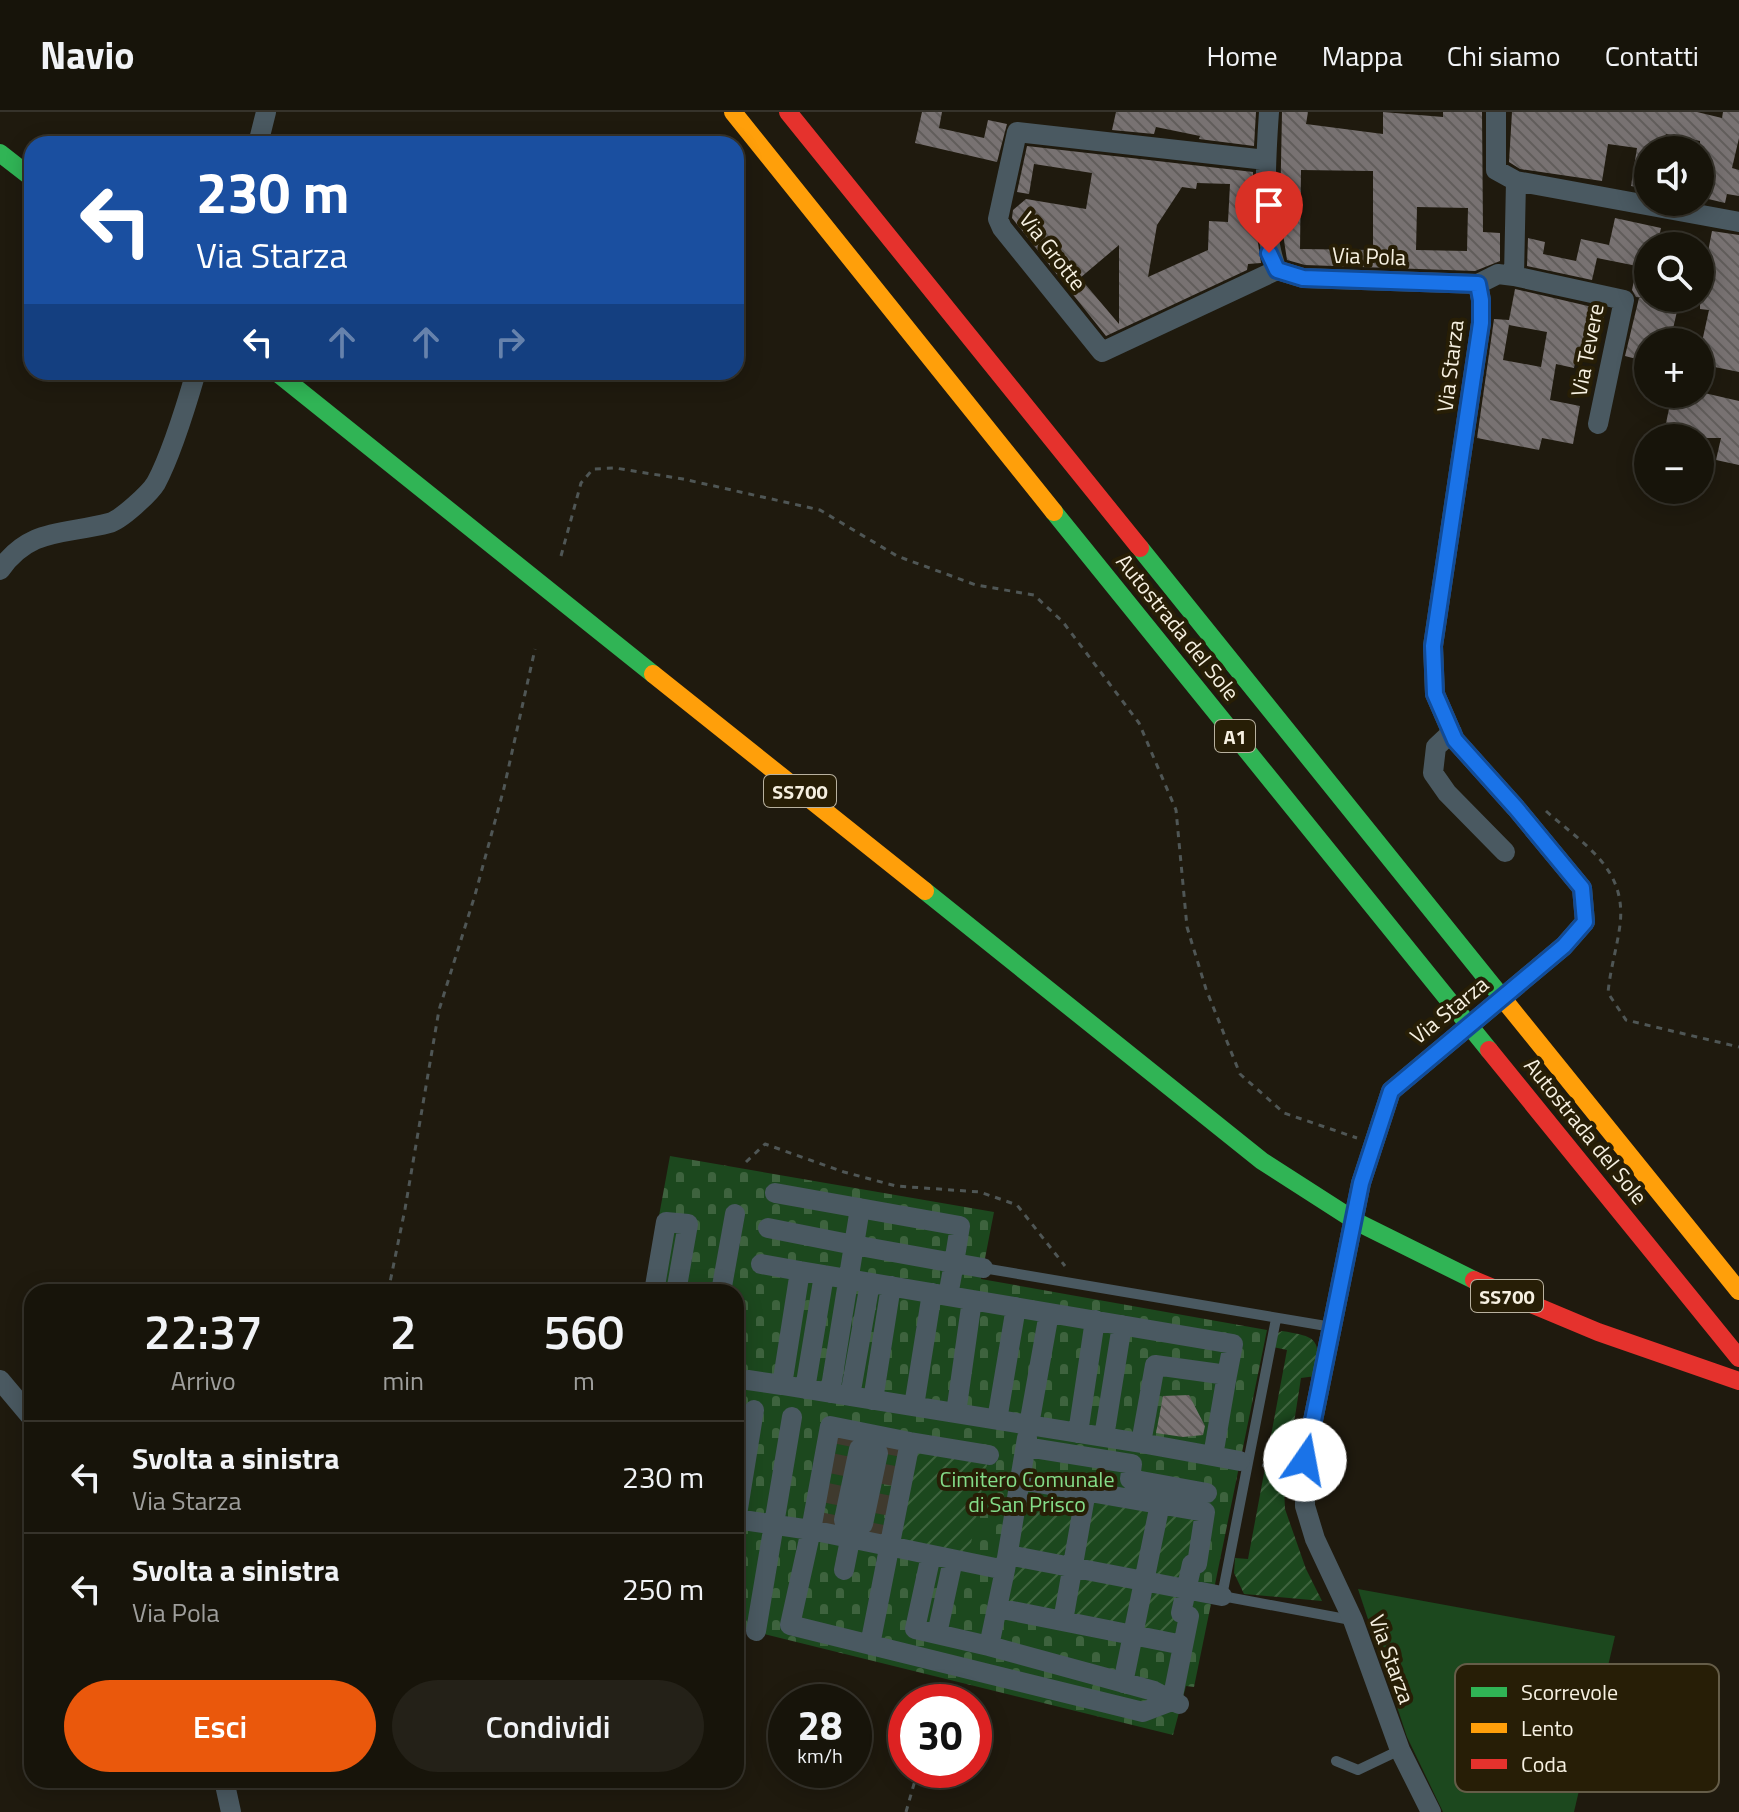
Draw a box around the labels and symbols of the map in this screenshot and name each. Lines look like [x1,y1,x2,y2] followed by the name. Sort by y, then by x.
[1235,171,1303,253] pin
[1011,204,1095,298] street label: Via Grotte
[1331,238,1407,274] street label: Via Pola
[1561,301,1613,399] street label: Via Tevere
[1427,318,1473,414] street label: Via Starza
[1108,546,1248,708] street label: Autostrada del Sole
[1215,720,1255,752] road number: A1
[764,775,836,807] road number: SS700
[1402,968,1496,1052] street label: Via Starza
[1516,1050,1656,1212] street label: Autostrada del Sole
[1471,1280,1543,1312] road number: SS700
[1263,1418,1347,1502] position arrow
[939,1462,1115,1521] park label: Cimitero Comunale di San Prisco
[1360,1610,1424,1708] street label: Via Starza
[1455,1664,1719,1792] legend
[1521,1675,1618,1709] text: Scorrevole
[888,1684,992,1788] speed limit sign: 30
[1521,1711,1574,1745] text: Lento
[1521,1747,1567,1781] text: Coda

